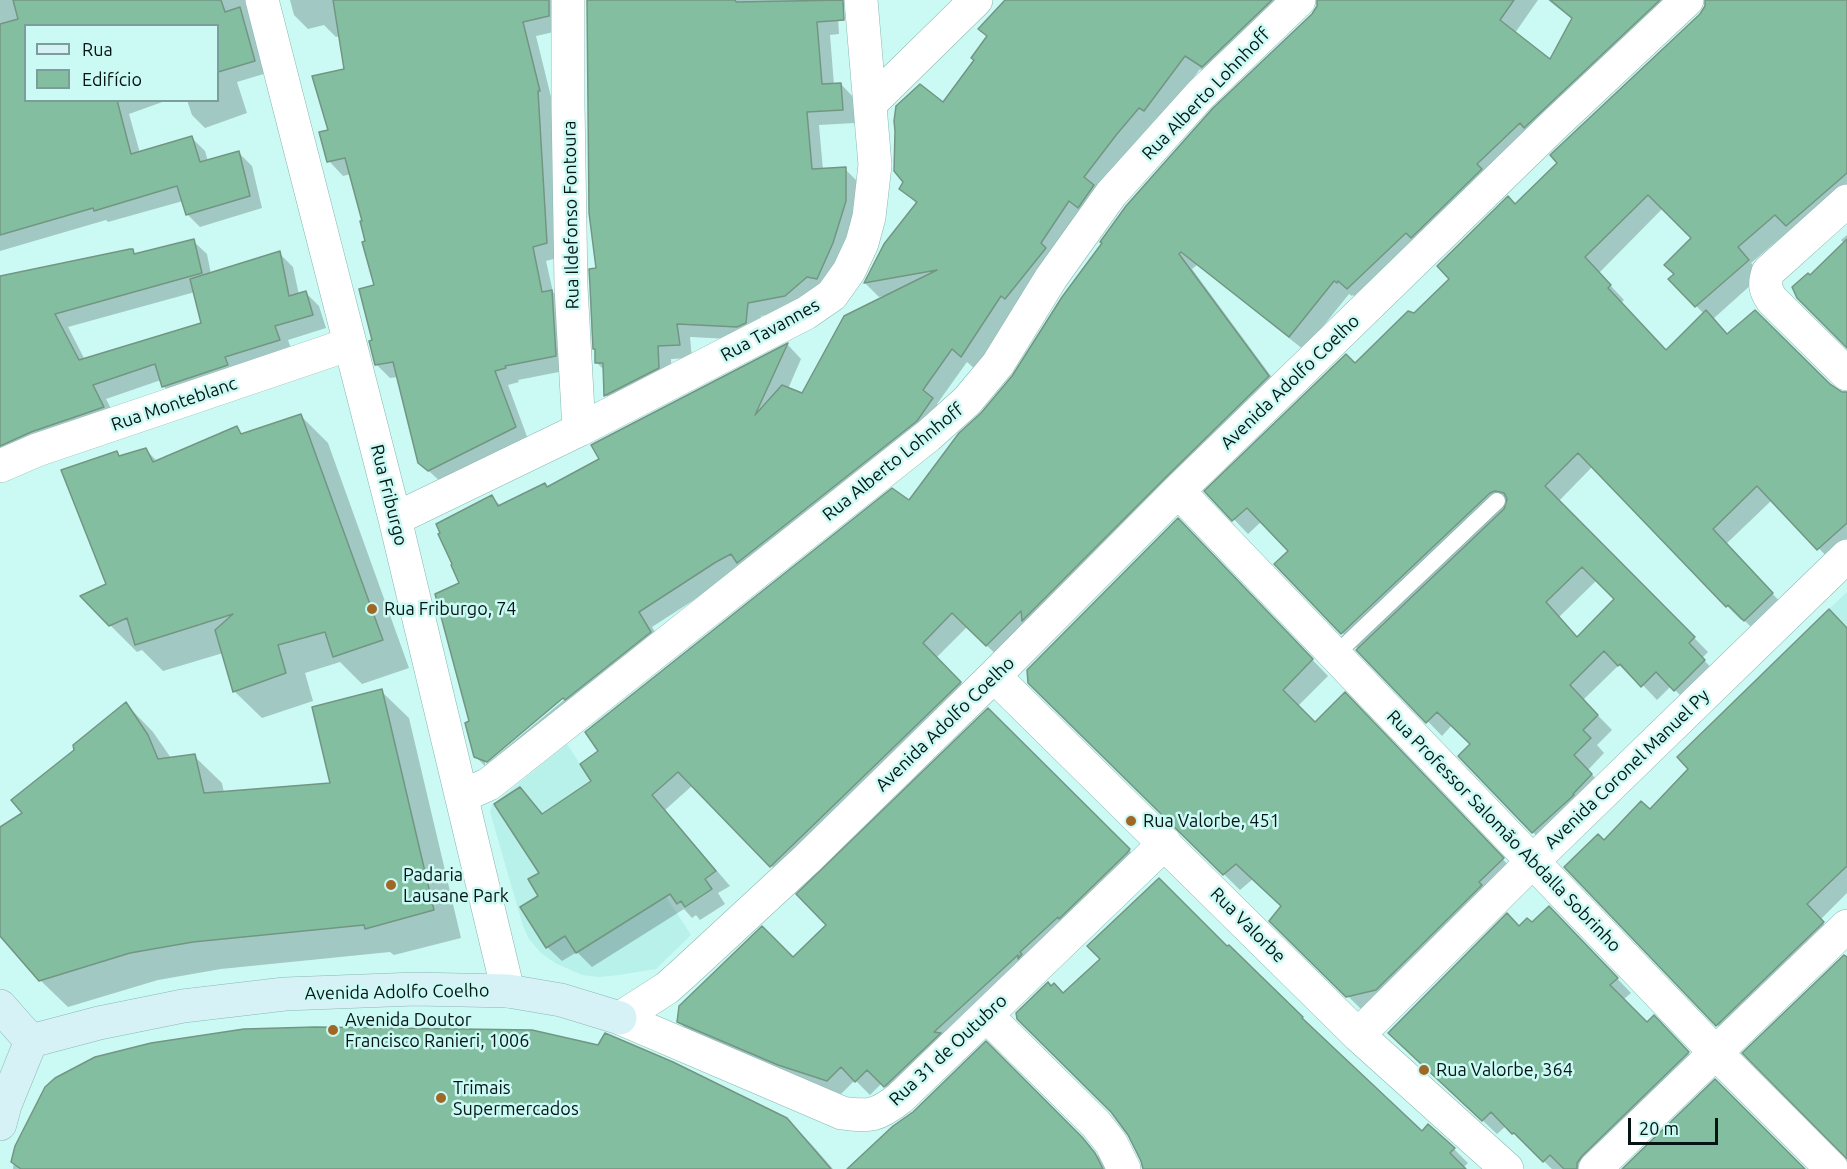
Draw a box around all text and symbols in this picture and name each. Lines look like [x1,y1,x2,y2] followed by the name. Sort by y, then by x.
[24,24,219,102] legend
[1137,24,1275,164] street label: Rua Alberto Lohnhoff
[82,39,113,59] text: Rua
[82,69,142,89] text: Edifício
[559,120,583,310] street label: Rua Ildefonso Fontoura
[717,294,823,366] street label: Rua Tavannes
[1216,310,1364,454] street label: Avenida Adolfo Coelho
[108,372,240,436] street label: Rua Monteblanc
[818,399,968,525] street label: Rua Alberto Lohnhoff
[366,442,412,548] street label: Rua Friburgo
[384,598,517,620] place label: Rua Friburgo, 74
[365,602,379,616] marker: Rua Friburgo, 74
[871,652,1019,796] street label: Avenida Adolfo Coelho
[1540,685,1714,853] street label: Avenida Coronel Manuel Py
[1382,706,1626,956] street label: Rua Professor Salomão Abdalla Sobrinho
[1143,810,1280,832] place label: Rua Valorbe, 451
[1124,814,1138,828] marker: Rua Valorbe, 451
[403,864,509,906] place label: Padaria Lausane Park
[384,878,398,892] marker: Padaria Lausane Park
[1206,883,1290,967] street label: Rua Valorbe
[304,980,490,1004] street label: Avenida Adolfo Coelho
[885,990,1011,1110] street label: Rua 31 de Outubro
[345,1009,529,1052] place label: Avenida Doutor Francisco Ranieri, 1006
[326,1023,340,1037] marker: Avenida Doutor Francisco Ranieri, 1006
[1436,1059,1573,1081] place label: Rua Valorbe, 364
[1417,1063,1431,1077] marker: Rua Valorbe, 364
[453,1077,579,1120] place label: Trimais Supermercados
[434,1091,448,1105] marker: Trimais Supermercados
[1631,1106,1721,1144] scale bar
[1639,1118,1679,1138] text: 20 m

